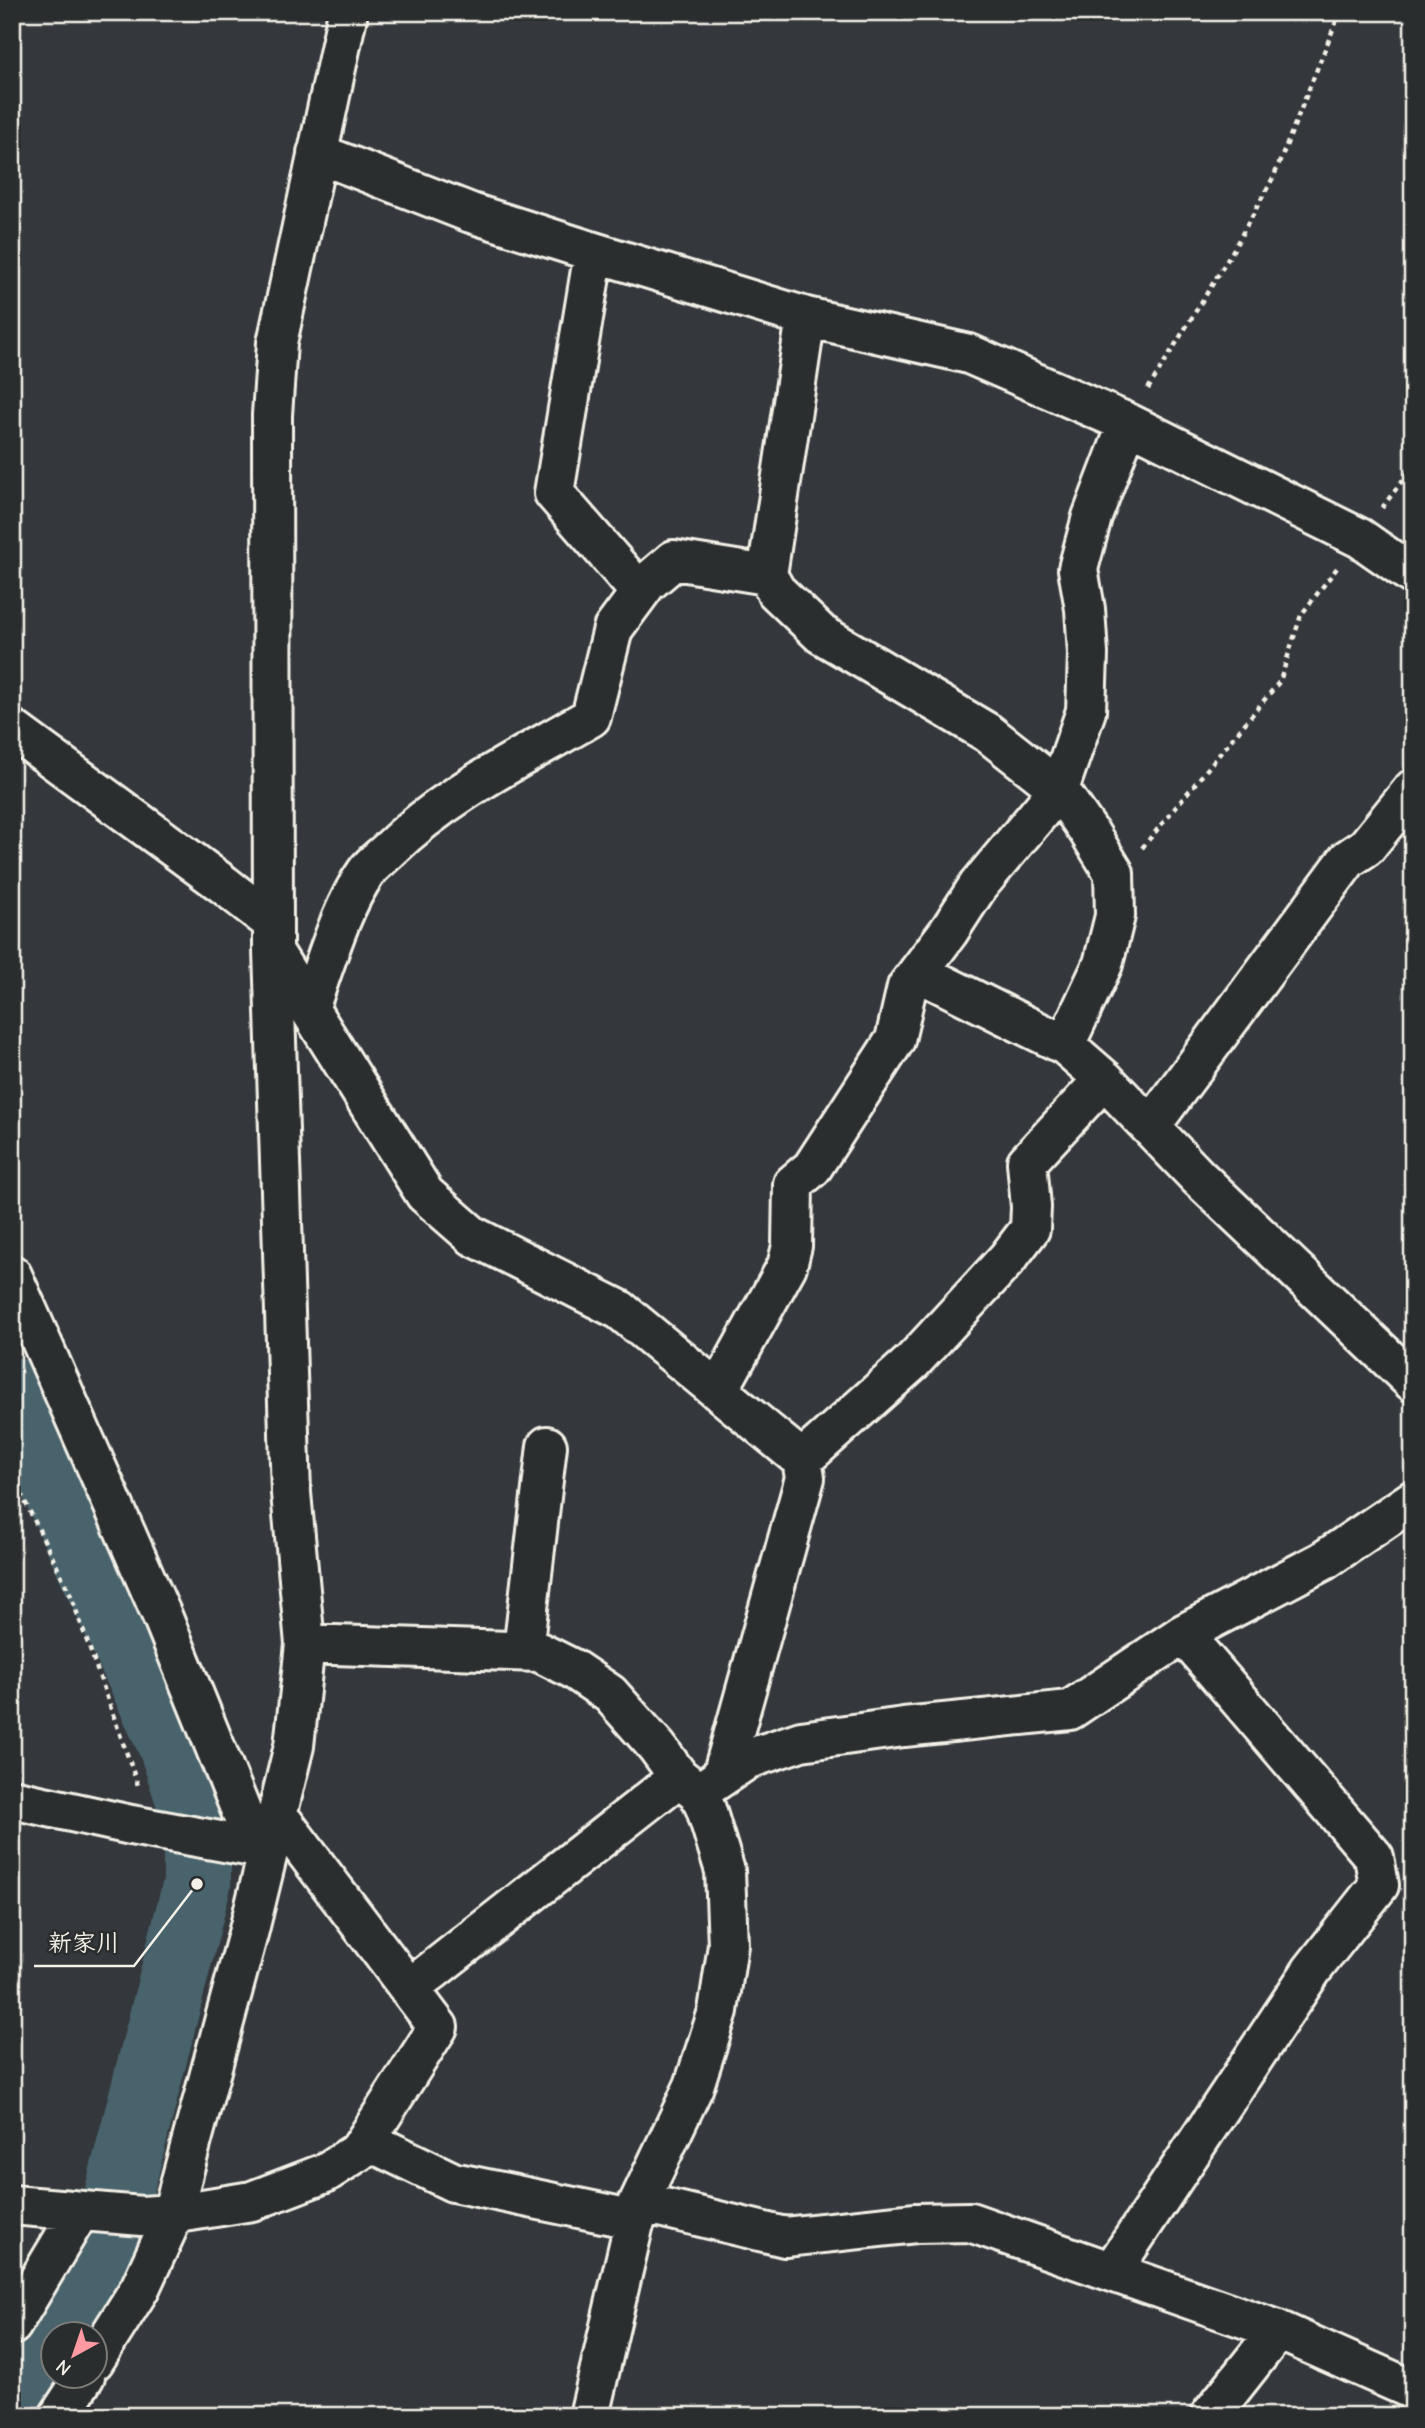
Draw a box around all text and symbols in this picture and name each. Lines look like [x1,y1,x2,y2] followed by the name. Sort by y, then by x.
[34,1921,134,1966] callout: 新家川
[48,1929,120,1957] text: 新家川
[38,2320,108,2390] north arrow
[52,2355,76,2380] text: N

